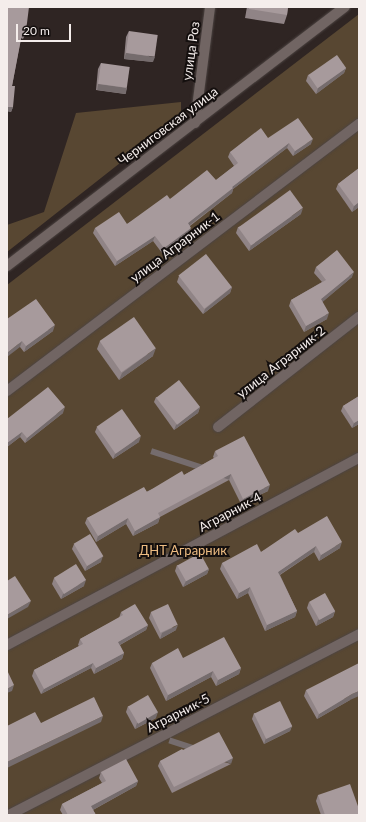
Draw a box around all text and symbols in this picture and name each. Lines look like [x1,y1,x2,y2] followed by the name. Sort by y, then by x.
[18,16,73,42] scale bar
[179,21,203,81] street label: улица Роз
[23,23,50,38] text: 20 m
[115,83,221,169] street label: Черниговская улица
[127,208,223,286] street label: улица Аграрник-1
[234,323,328,401] street label: улица Аграрник-2
[196,489,264,535] street label: Аграрник-4
[139,542,227,558] park label: ДНТ Аграрник
[144,690,212,736] street label: Аграрник-5

